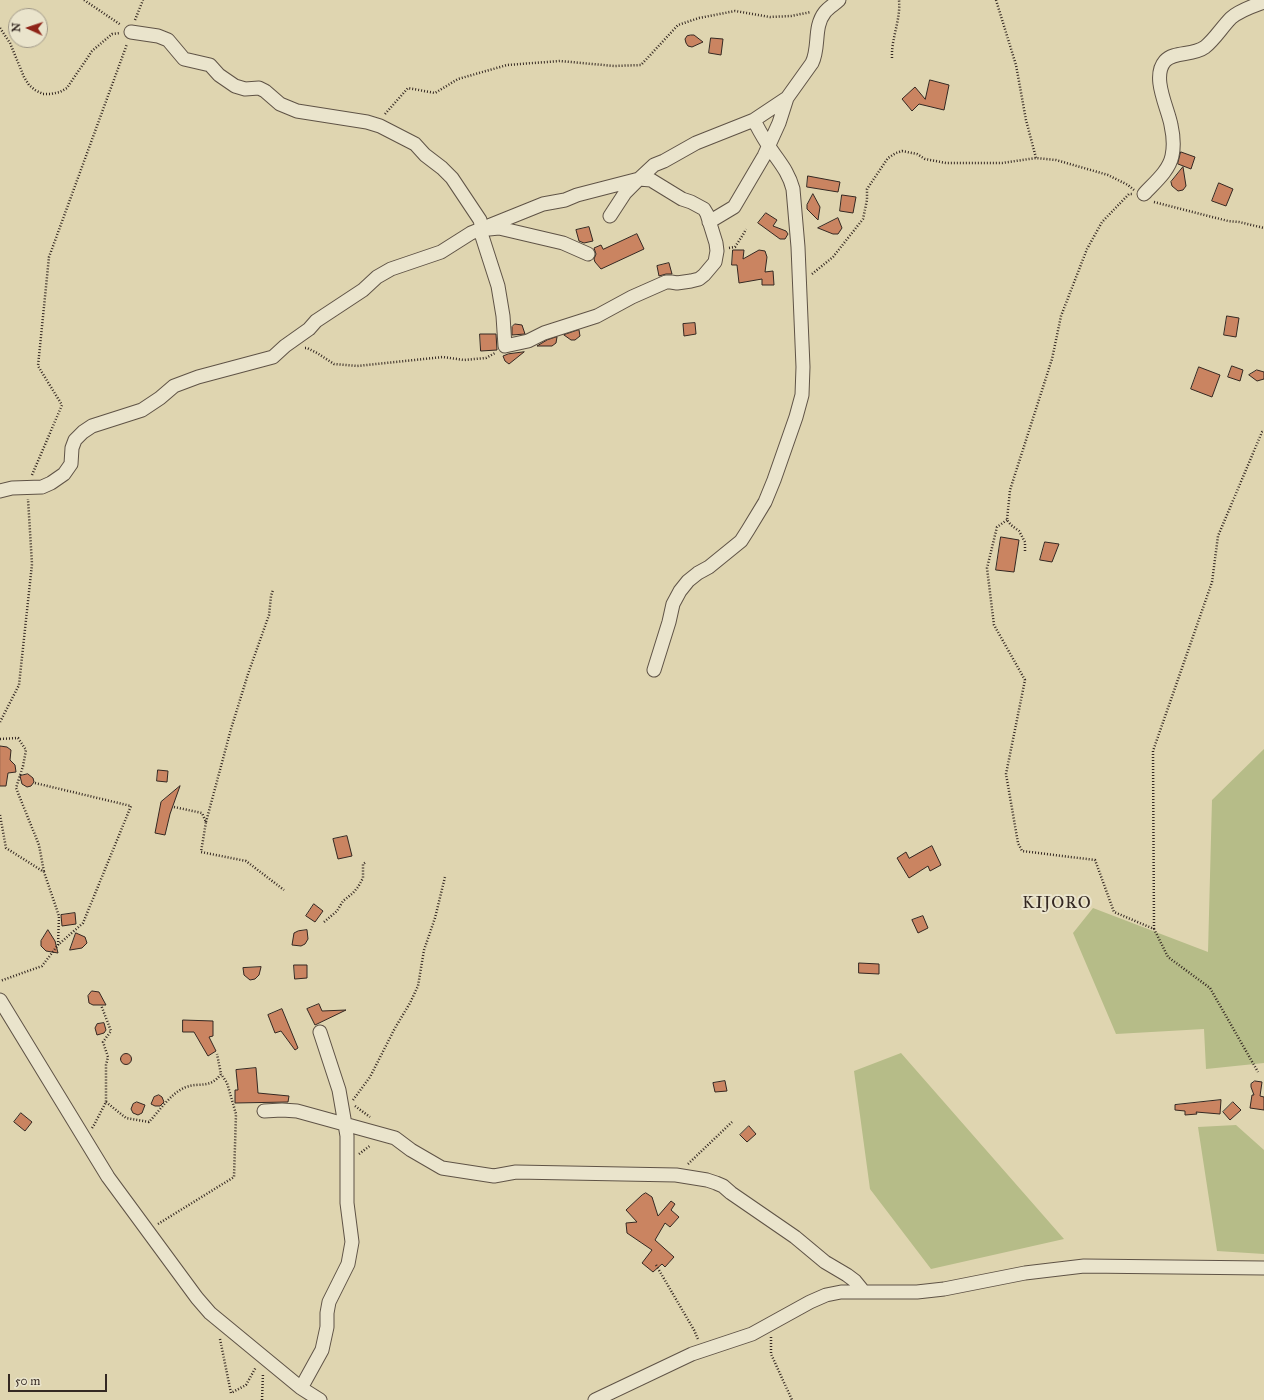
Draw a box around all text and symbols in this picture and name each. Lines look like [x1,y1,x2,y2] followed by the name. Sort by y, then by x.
[8,8,48,48] north arrow
[10,22,23,32] text: N
[1022,894,1092,914] district label: KIJORO
[10,1366,109,1392] scale bar
[15,1374,40,1388] text: 50 m

